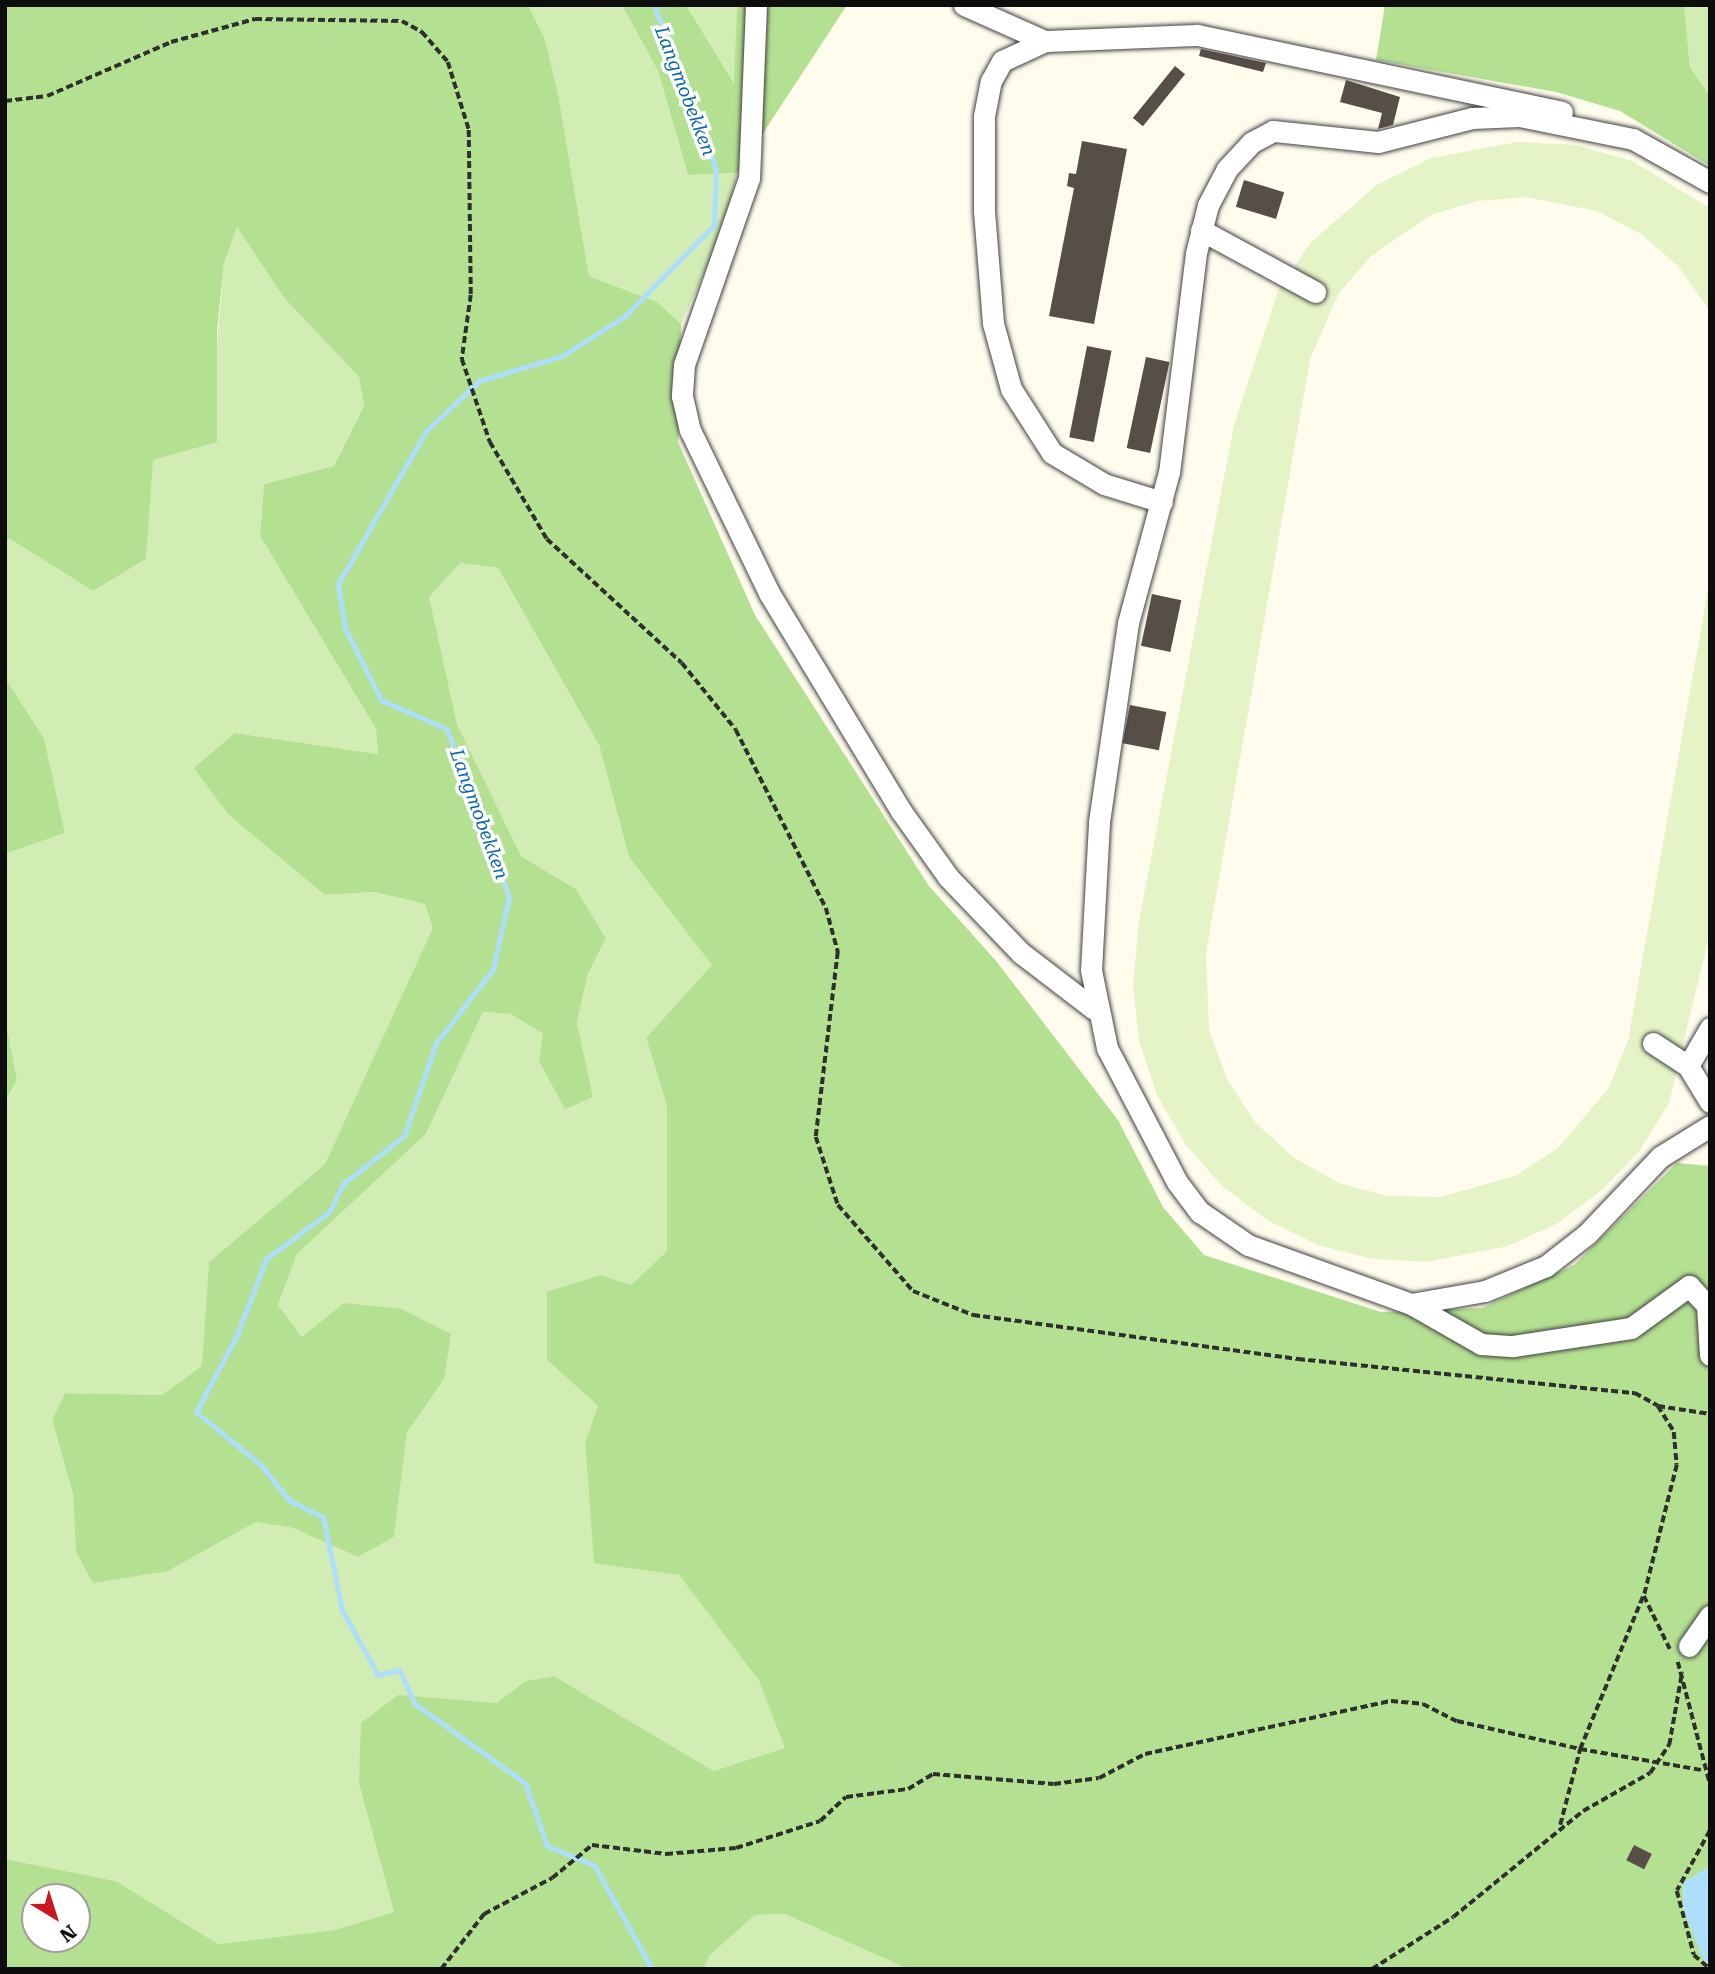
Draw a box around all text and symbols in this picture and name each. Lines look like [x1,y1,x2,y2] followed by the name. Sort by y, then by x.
[650,23,720,159] water label: Langmobekken
[445,746,513,882] water label: Langmobekken
[21,1883,91,1953] north arrow
[55,1920,81,1947] text: N

